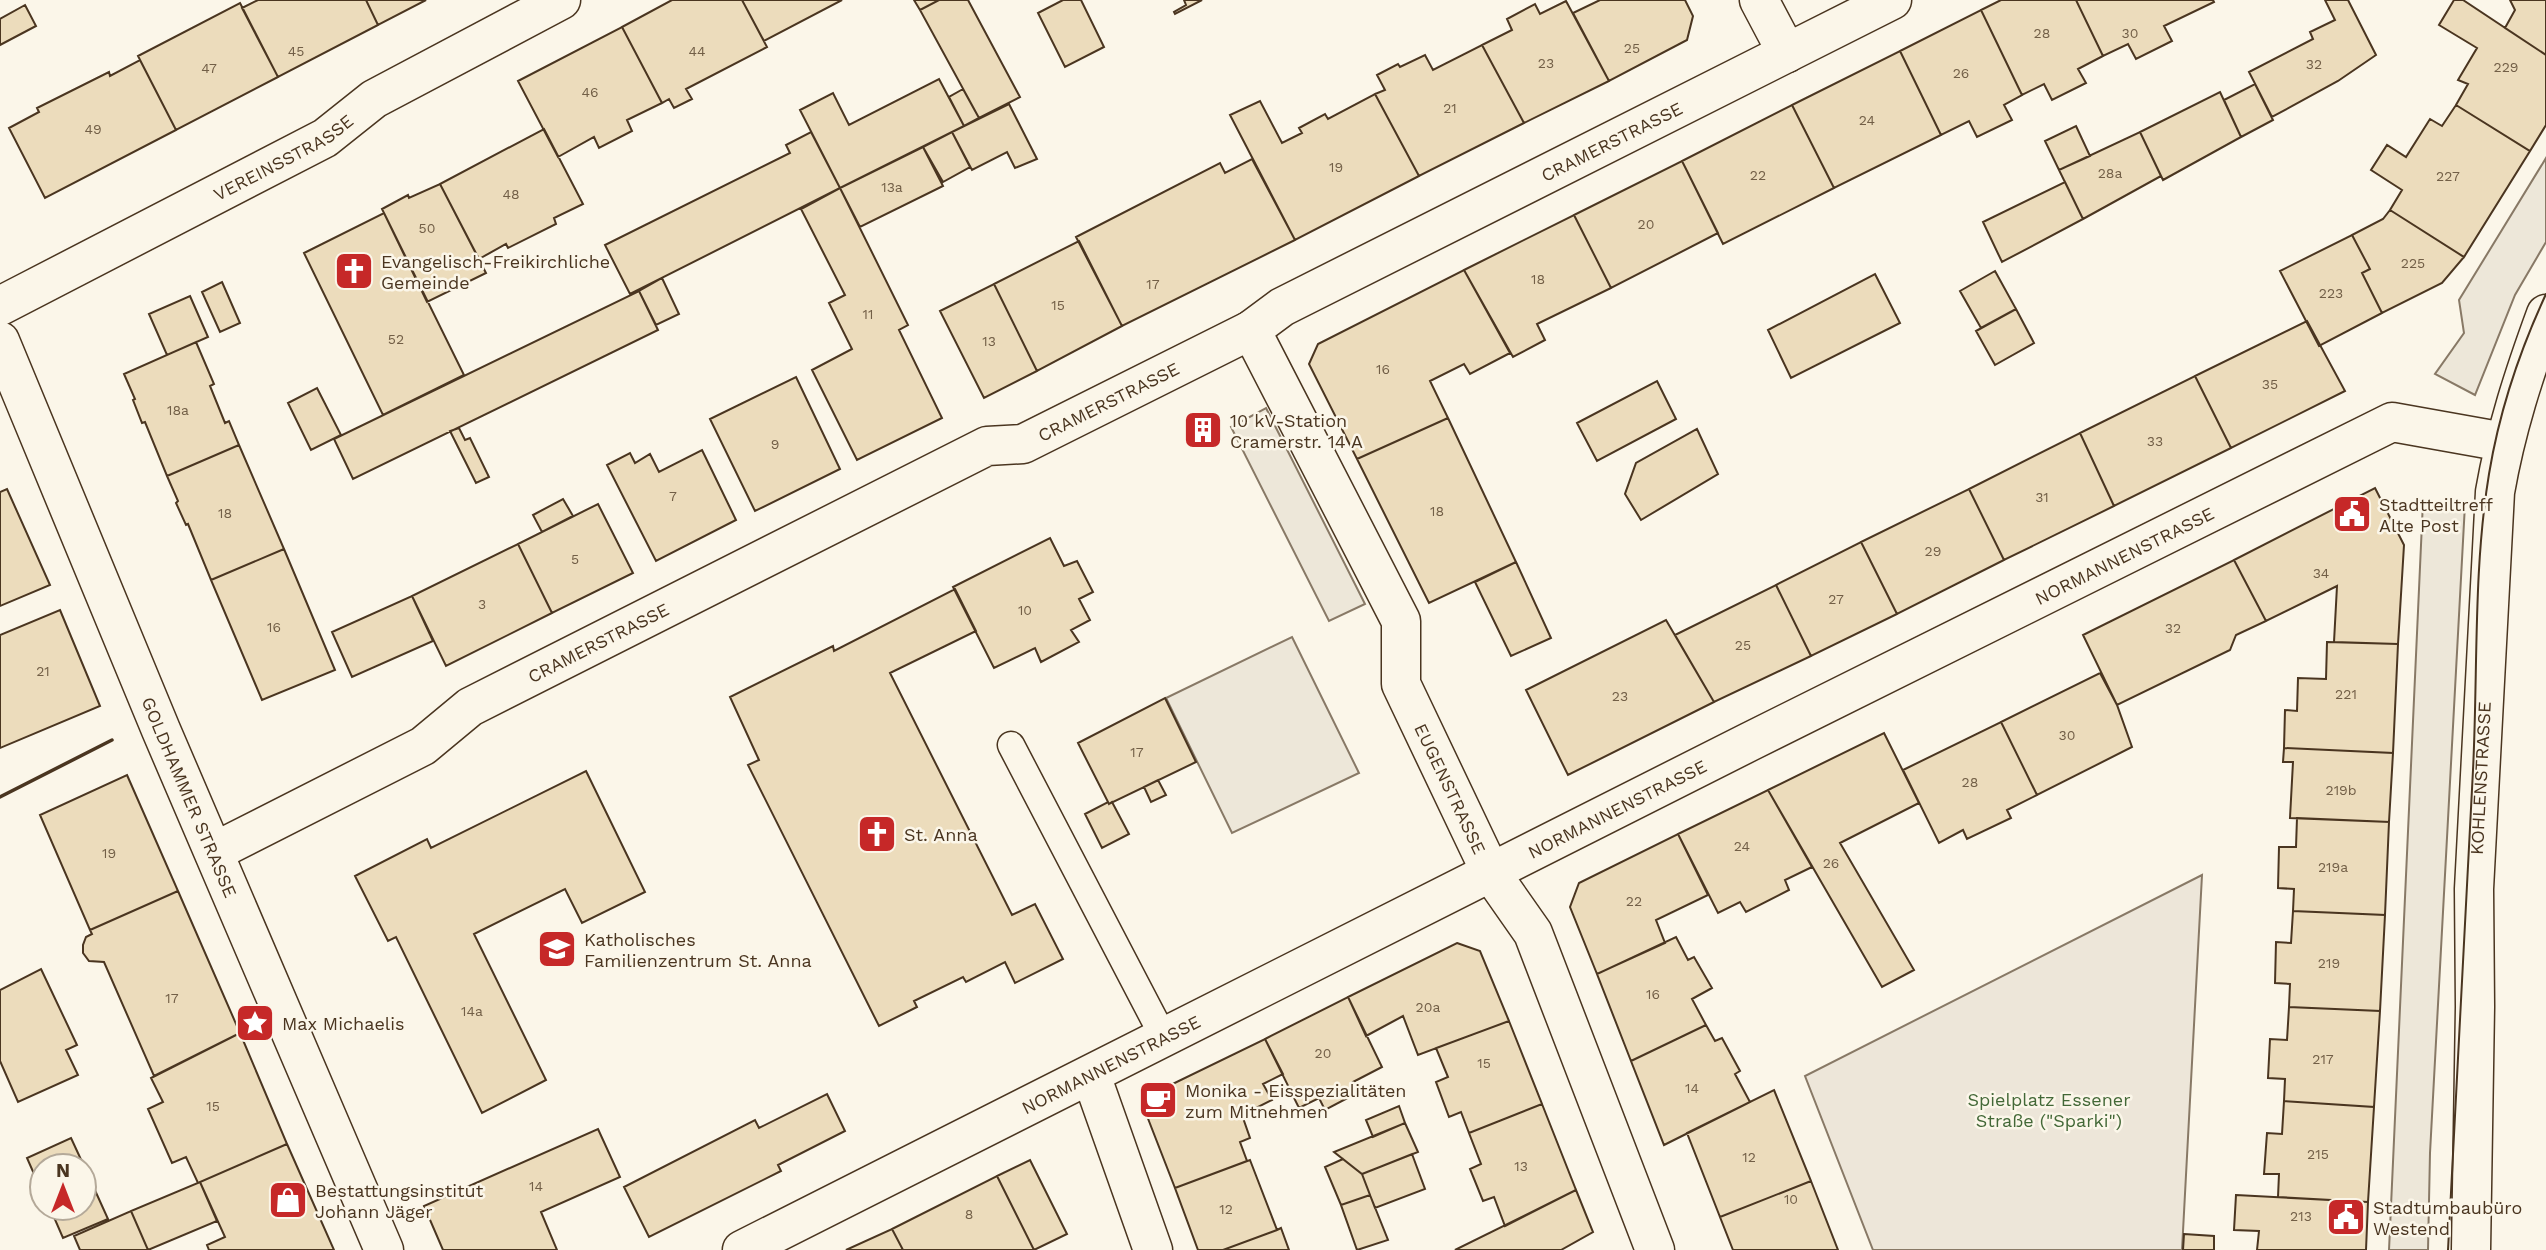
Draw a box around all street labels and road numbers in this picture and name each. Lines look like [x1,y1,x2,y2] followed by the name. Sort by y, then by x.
[1537,97,1686,185] street label: CRAMERSTRASSE
[210,109,357,204] street label: VEREINSSTRASSE
[1034,357,1182,445] street label: CRAMERSTRASSE
[2031,502,2217,609] street label: NORMANNENSTRASSE
[524,598,672,687] street label: CRAMERSTRASSE
[138,694,242,900] street label: GOLDHAMMER STRASSE
[2465,701,2494,855] street label: KOHLENSTRASSE
[1411,720,1491,857] street label: EUGENSTRASSE
[1524,755,1710,862] street label: NORMANNENSTRASSE
[1018,1010,1204,1118] street label: NORMANNENSTRASSE

